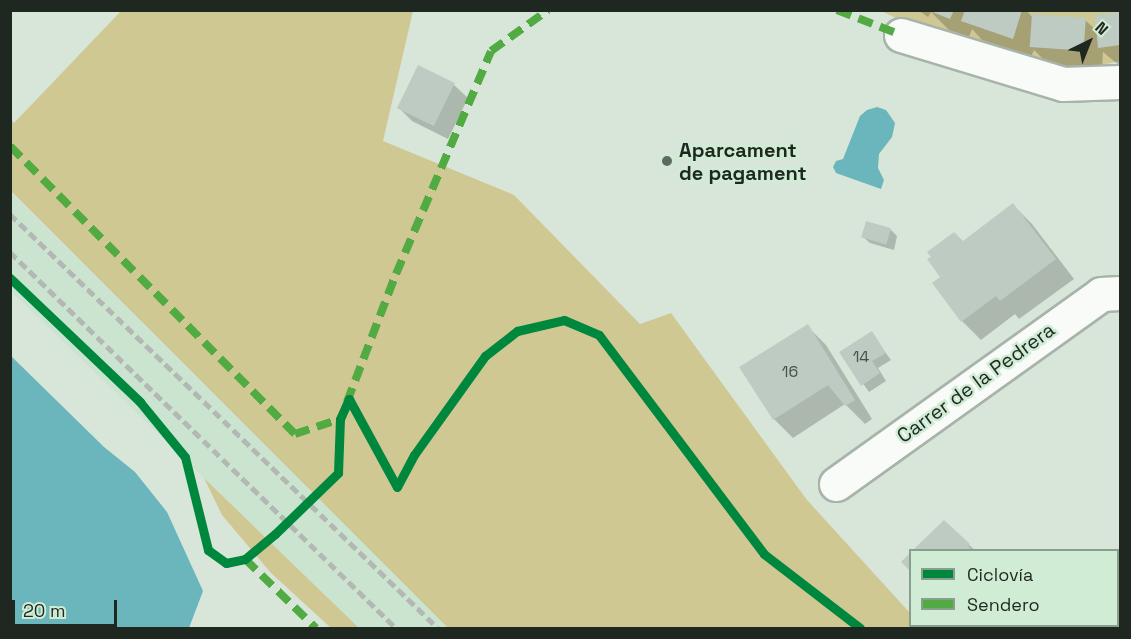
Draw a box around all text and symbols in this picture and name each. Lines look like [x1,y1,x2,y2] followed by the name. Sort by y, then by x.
[1059,12,1119,72] north arrow
[1091,17,1113,40] text: N
[679,138,807,185] place label: Aparcament de pagament
[660,154,674,168] marker: Aparcament de pagament
[892,318,1060,448] street label: Carrer de la Pedrera
[853,347,869,367] house number: 14
[782,362,798,382] house number: 16
[909,549,1119,627] legend
[967,563,1033,586] text: Ciclovía
[15,588,120,626] scale bar
[967,593,1040,616] text: Sendero
[23,599,66,622] text: 20 m

